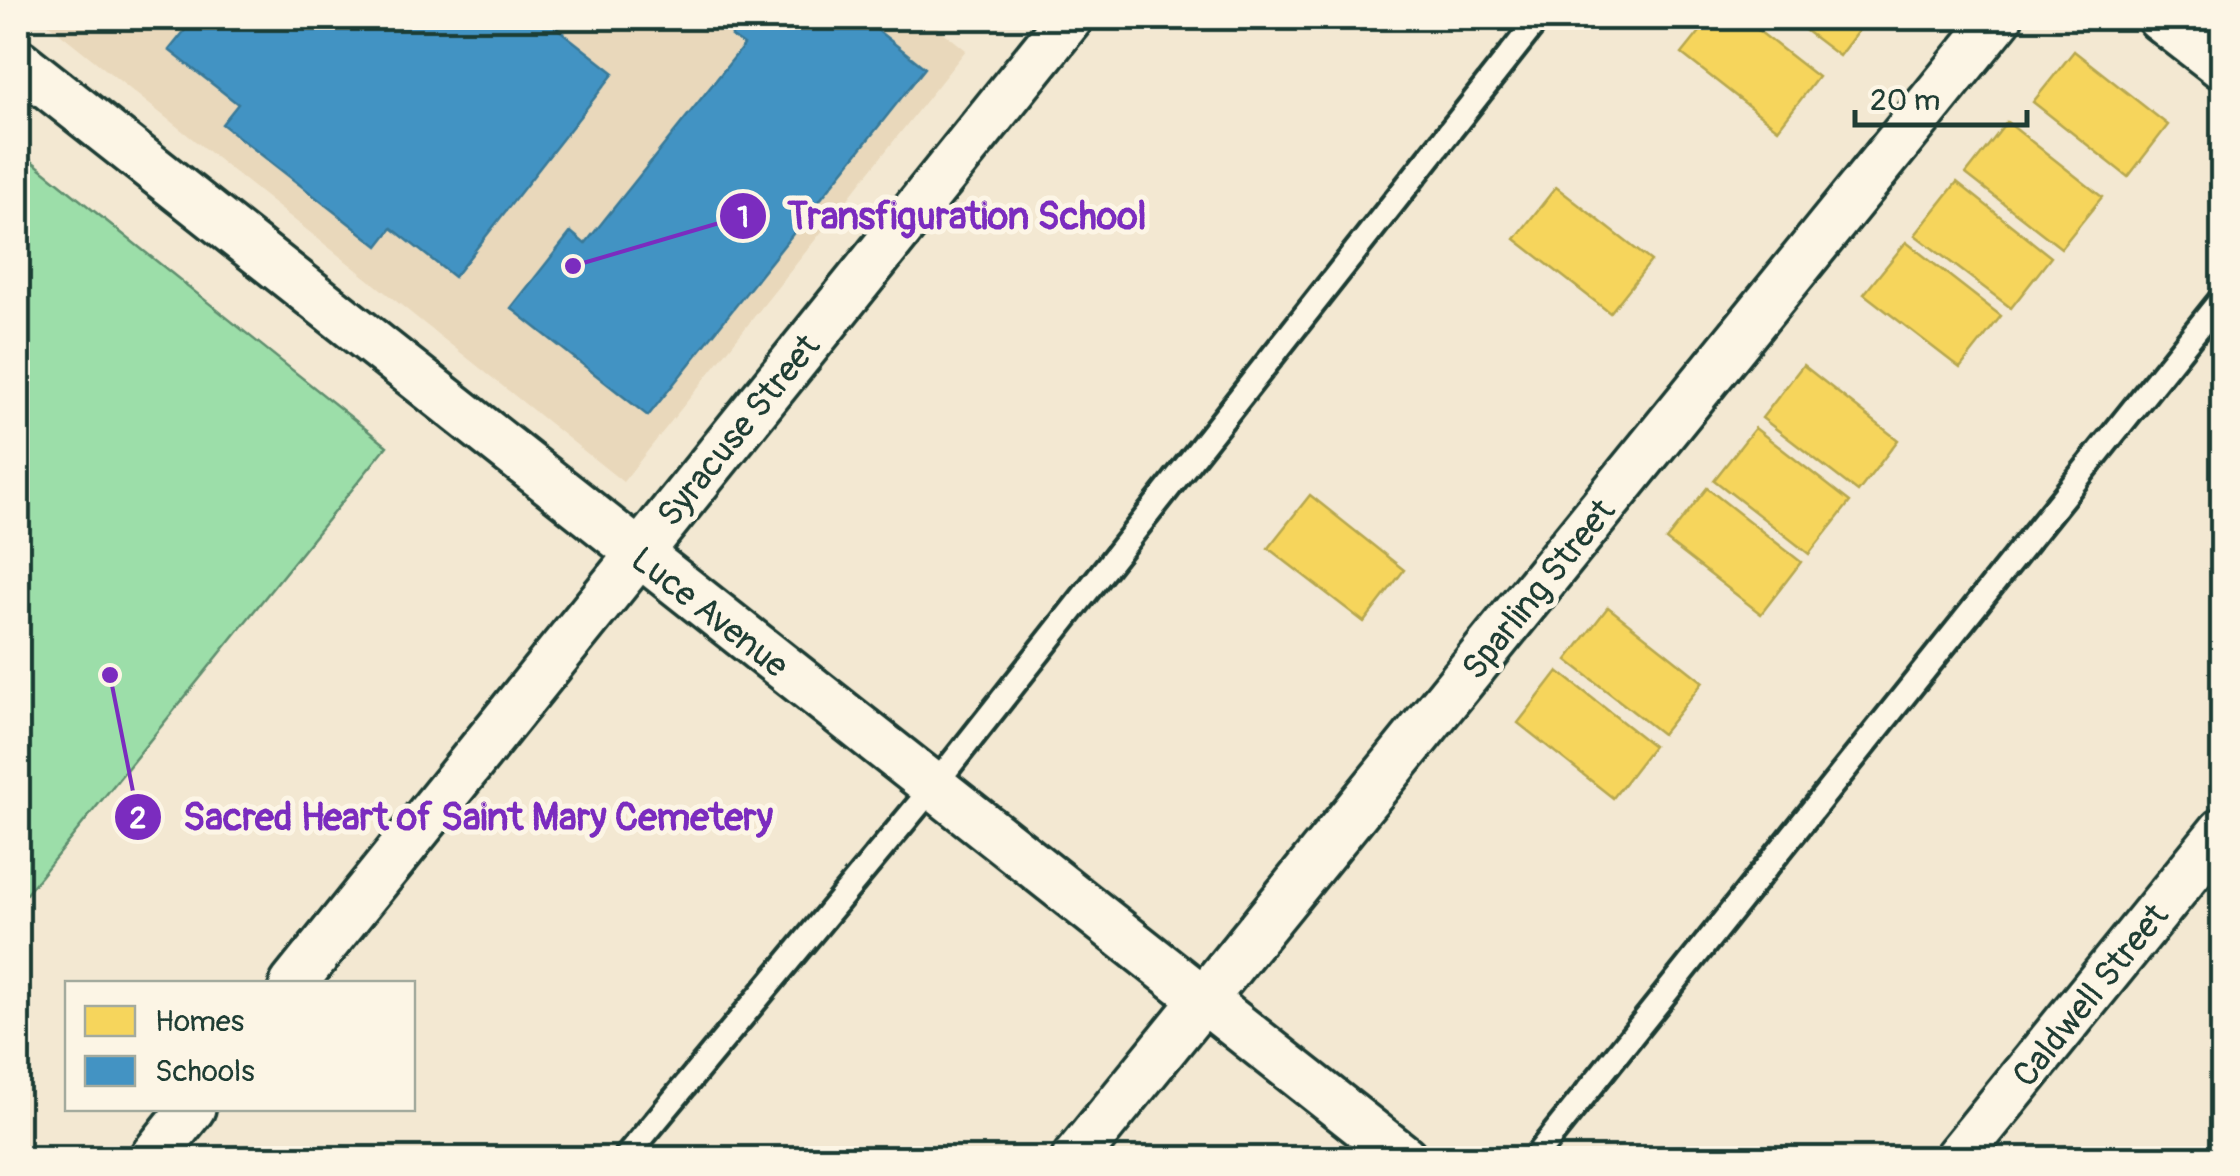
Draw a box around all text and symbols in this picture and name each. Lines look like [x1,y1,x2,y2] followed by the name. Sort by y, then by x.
[1855,65,2028,127] scale bar
[1870,82,1940,119] text: 20 m
[718,182,1167,250] callout: Transfiguration School
[787,193,1147,241] text: Transfiguration School
[737,199,749,236] text: 1
[648,325,830,536] street label: Syracuse Street
[1453,490,1626,689] street label: Sparling Street
[622,538,797,688] street label: Luce Avenue
[113,783,793,851] callout: Sacred Heart of Saint Mary Cemetery
[183,794,774,842] text: Sacred Heart of Saint Mary Cemetery
[130,800,146,837] text: 2
[2003,894,2179,1096] street label: Caldwell Street
[65,981,415,1111] legend
[155,1003,244,1040] text: Homes
[155,1053,255,1090] text: Schools

